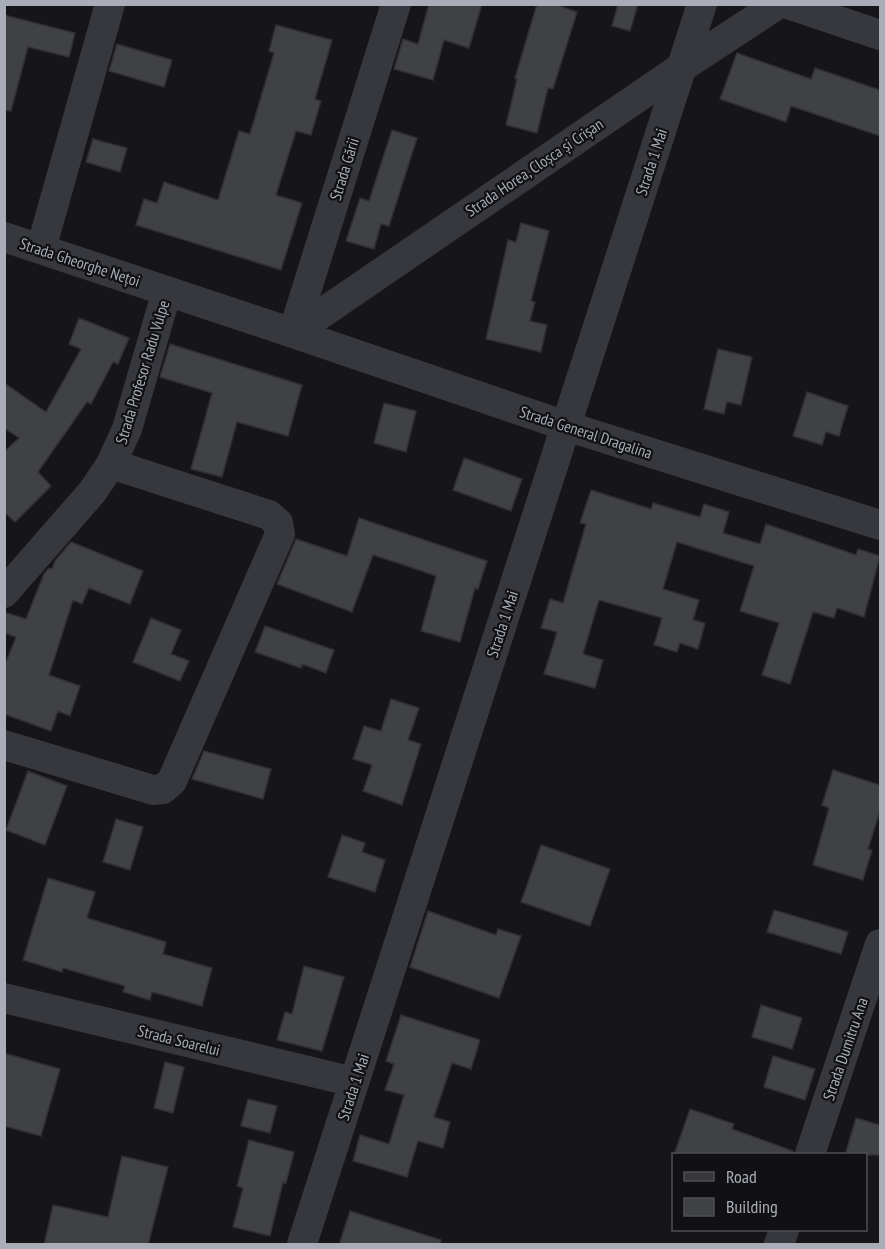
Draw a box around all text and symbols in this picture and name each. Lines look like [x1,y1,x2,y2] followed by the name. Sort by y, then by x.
[461,113,607,221] street label: Strada Horea, Cloșca și Crișan
[631,126,671,198] street label: Strada 1 Mai
[325,135,363,203] street label: Strada Gării
[17,233,143,291] street label: Strada Gheorghe Nețoi
[111,298,173,446] street label: Strada Profesor Radu Vulpe
[517,401,655,463] street label: Strada General Dragalina
[482,588,522,660] street label: Strada 1 Mai
[818,995,872,1103] street label: Strada Dumitru Ana
[136,1020,222,1060] street label: Strada Soarelui
[333,1051,373,1123] street label: Strada 1 Mai
[672,1153,867,1231] legend
[726,1165,757,1188] text: Road
[726,1195,778,1218] text: Building

